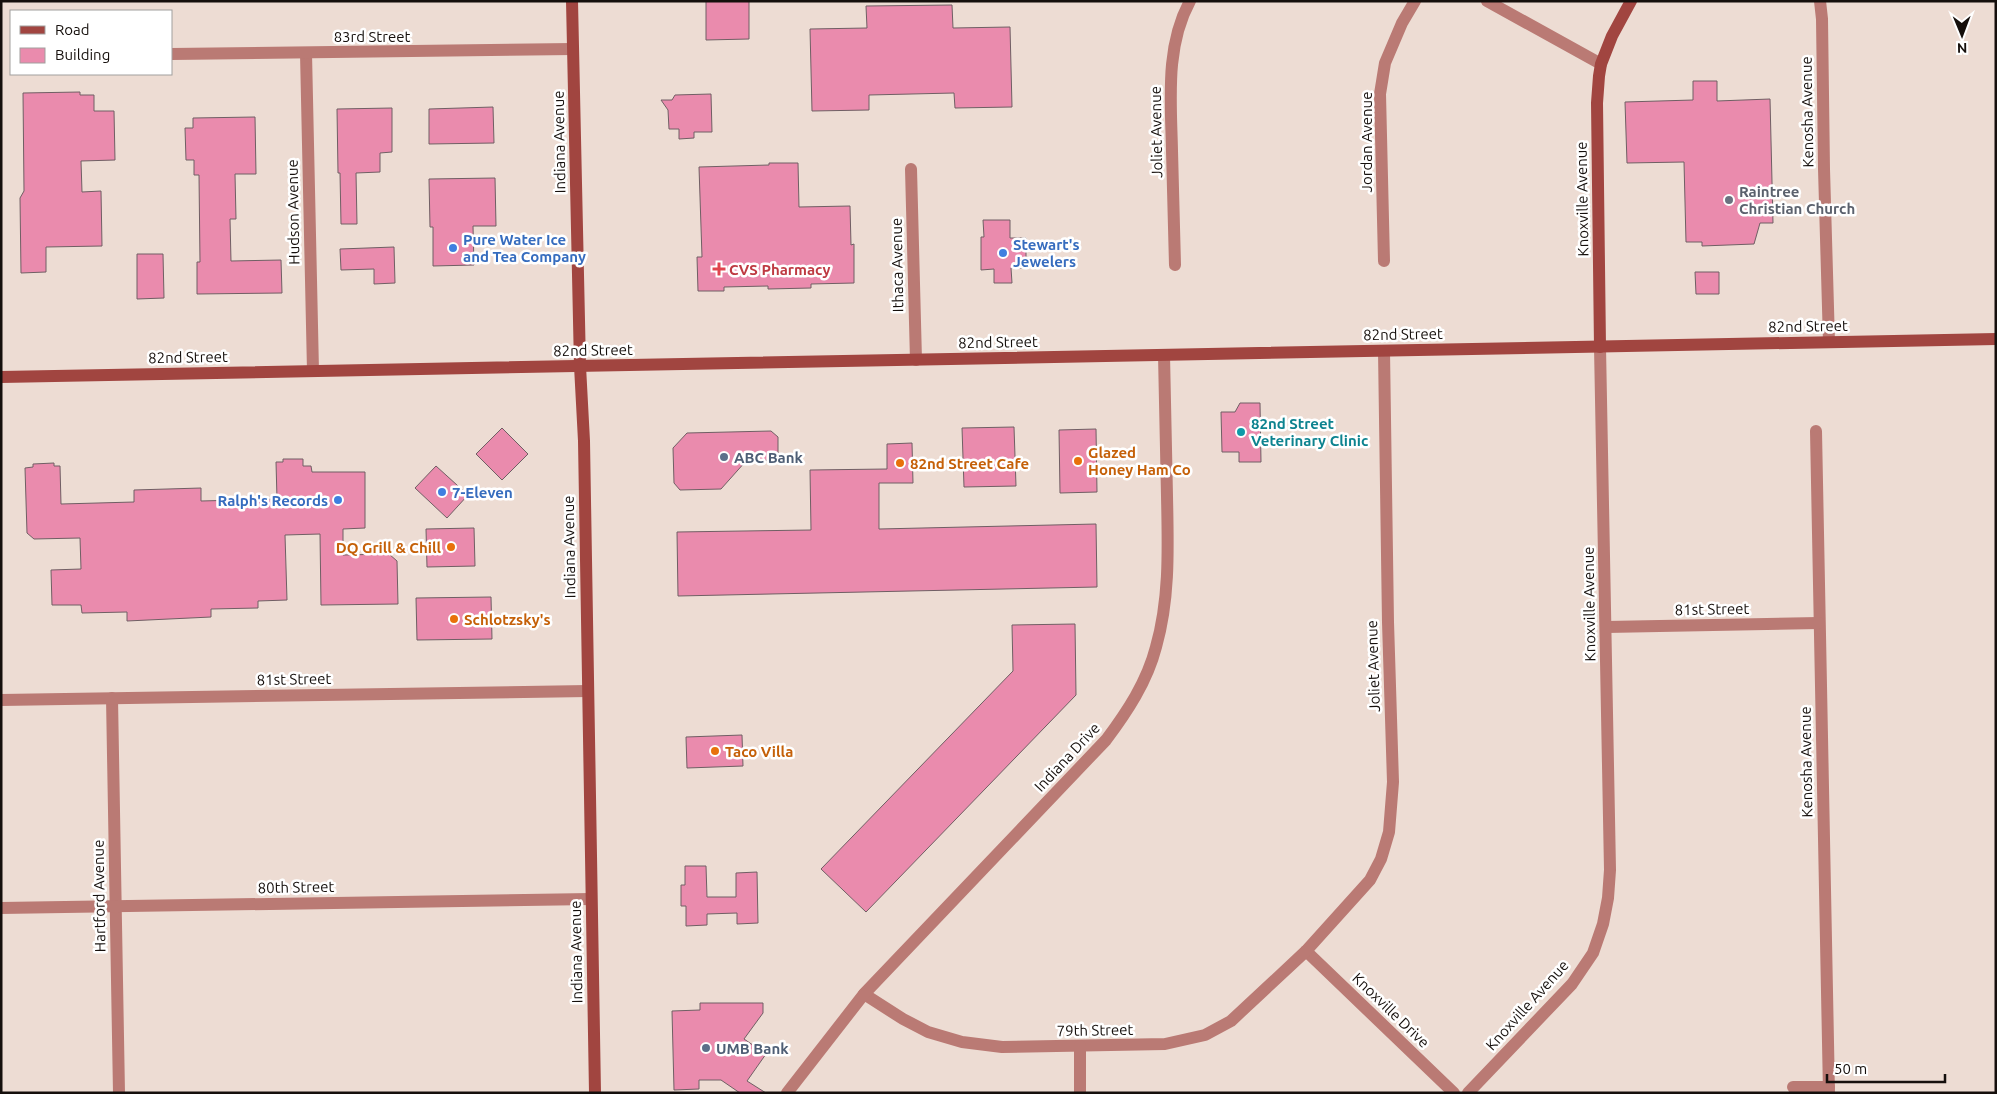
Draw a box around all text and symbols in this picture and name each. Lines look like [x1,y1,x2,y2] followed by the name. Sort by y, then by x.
[10,10,172,75] legend
[1937,10,1987,60] north arrow
[55,21,90,38] text: Road
[334,28,410,45] street label: 83rd Street
[1957,40,1968,56] text: N
[55,46,110,63] text: Building
[1798,56,1816,168] street label: Kenosha Avenue
[1147,86,1165,178] street label: Joliet Avenue
[550,90,568,194] street label: Indiana Avenue
[1358,92,1375,192] street label: Jordan Avenue
[1572,141,1592,257] street label: Knoxville Avenue
[284,159,302,265] street label: Hudson Avenue
[1739,183,1855,217] place label: Raintree Christian Church
[1723,194,1735,206] marker: Raintree Christian Church
[888,218,906,312] street label: Ithaca Avenue
[463,231,586,265] place label: Pure Water Ice and Tea Company
[1013,236,1080,270] place label: Stewart's Jewelers
[447,242,459,254] marker: Pure Water Ice and Tea Company
[997,247,1009,259] marker: Stewart's Jewelers
[729,261,831,278] place label: CVS Pharmacy
[713,263,725,275] marker: CVS Pharmacy
[1768,317,1848,335] street label: 82nd Street
[1363,325,1443,343] street label: 82nd Street
[958,333,1038,351] street label: 82nd Street
[553,341,633,359] street label: 82nd Street
[148,348,228,366] street label: 82nd Street
[1251,415,1368,449] place label: 82nd Street Veterinary Clinic
[1235,426,1247,438] marker: 82nd Street Veterinary Clinic
[1088,444,1191,478] place label: Glazed Honey Ham Co
[734,449,803,466] place label: ABC Bank
[718,451,730,463] marker: ABC Bank
[910,455,1029,472] place label: 82nd Street Cafe
[1072,455,1084,467] marker: Glazed Honey Ham Co
[894,457,906,469] marker: 82nd Street Cafe
[452,484,513,501] place label: 7-Eleven
[436,486,448,498] marker: 7-Eleven
[218,492,328,509] place label: Ralph's Records
[332,494,344,506] marker: Ralph's Records
[560,495,578,599] street label: Indiana Avenue
[336,539,441,556] place label: DQ Grill & Chill
[445,541,457,553] marker: DQ Grill & Chill
[1579,546,1599,662] street label: Knoxville Avenue
[1675,600,1750,618] street label: 81st Street
[464,611,551,628] place label: Schlotzsky's
[448,613,460,625] marker: Schlotzsky's
[1363,620,1383,712] street label: Joliet Avenue
[257,670,332,688] street label: 81st Street
[1797,706,1815,818] street label: Kenosha Avenue
[1031,719,1103,795] street label: Indiana Drive
[725,743,793,760] place label: Taco Villa
[709,745,721,757] marker: Taco Villa
[90,840,108,952] street label: Hartford Avenue
[258,878,335,896] street label: 80th Street
[567,900,585,1004] street label: Indiana Avenue
[1482,957,1572,1053] street label: Knoxville Avenue
[1349,969,1433,1051] street label: Knoxville Drive
[1057,1021,1134,1039] street label: 79th Street
[716,1040,789,1057] place label: UMB Bank
[700,1042,712,1054] marker: UMB Bank
[1827,1052,1944,1084] scale bar
[1834,1060,1867,1077] text: 50 m

